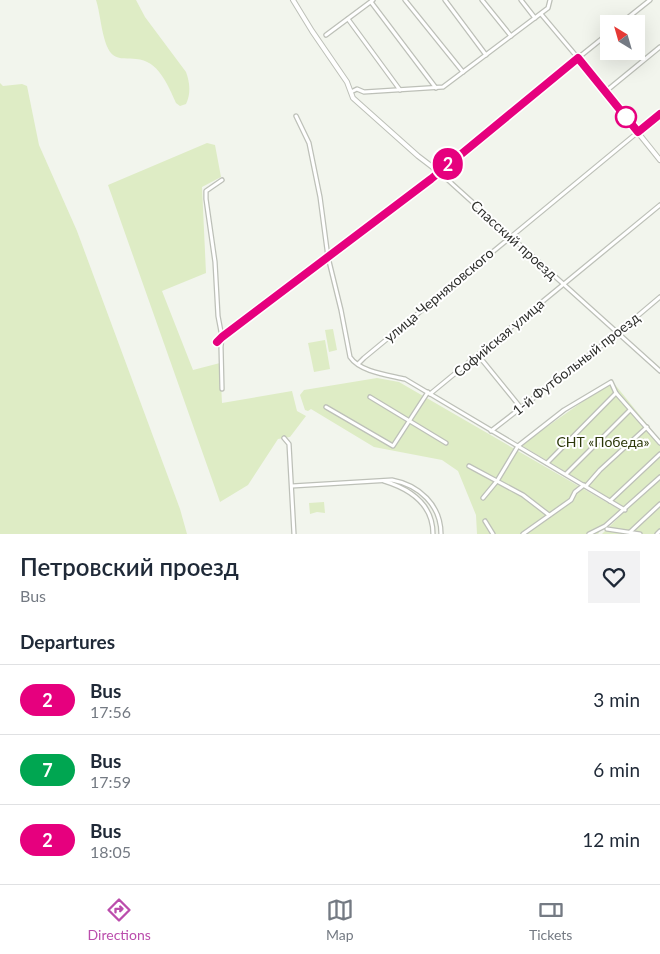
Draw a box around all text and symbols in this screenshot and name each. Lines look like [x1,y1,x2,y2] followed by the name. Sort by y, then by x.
[600,15,645,60] north arrow
[600,15,645,60] map controls
[615,106,637,128] unlabelled marker
[432,148,464,180] line badge: 2
[443,153,453,175] text: 2
[468,196,561,283] street label: Спасский проезд
[381,244,497,345] street label: улица Черняховского
[450,295,547,380] street label: Софийская улица
[509,308,643,419] street label: 1-й Футбольный проезд
[556,433,650,450] park label: СНТ «Победа»
[588,551,640,603] button: heart
[20,552,239,581] text: Петровский проезд
[20,586,46,605] text: Bus
[20,630,115,653] text: Departures
[90,679,121,702] text: Bus
[593,688,640,711] text: 3 min
[42,689,53,711] text: 2
[90,702,131,721] text: 17:56
[90,749,121,772] text: Bus
[593,758,640,781] text: 6 min
[42,759,53,781] text: 7
[90,772,131,791] text: 17:59
[90,819,121,842] text: Bus
[582,828,640,851] text: 12 min
[42,829,53,851] text: 2
[90,842,131,861] text: 18:05
[88,896,151,943] tab: Directions
[326,896,354,943] tab: Map
[529,896,572,943] tab: Tickets

